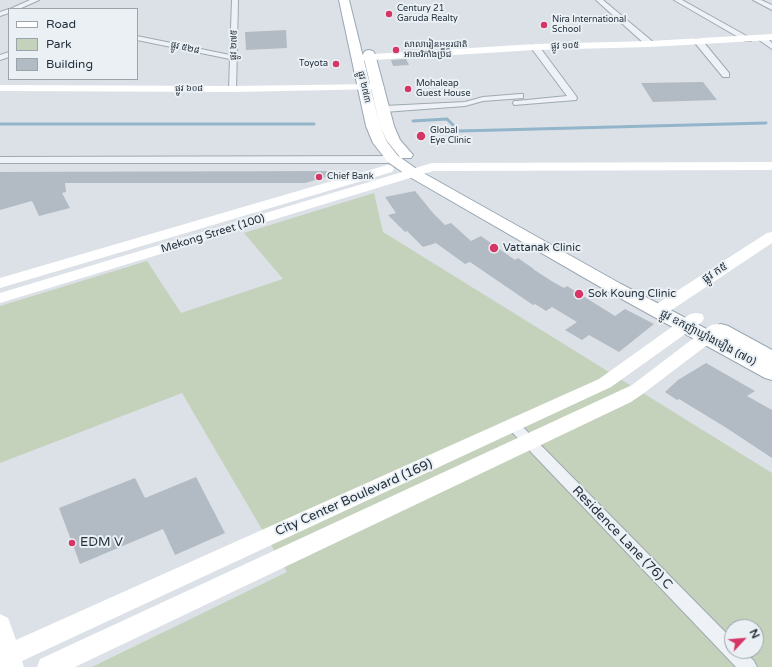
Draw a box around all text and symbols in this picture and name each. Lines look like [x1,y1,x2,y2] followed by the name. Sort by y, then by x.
[397,4,458,25] place label: Century 21 Garuda Realty
[8,8,138,80] legend
[384,9,394,19] marker: Century 21 Garuda Realty
[552,15,626,36] place label: Nira International School
[46,17,76,31] text: Road
[539,20,549,30] marker: Nira International School
[228,30,240,60] street label: ផ្លូវ ២៧៥
[46,37,72,51] text: Park
[170,40,200,56] street label: ផ្លូវ ៥២៨
[404,40,467,61] place label: សាលារៀនអន្តរជាតិ អាមេរិកាំងប្រ៊ីជ
[551,40,579,52] street label: ផ្លូវ ១០៥
[391,45,401,55] marker: សាលារៀនអន្តរជាតិ អាមេរិកាំងប្រ៊ីជ
[46,57,93,71] text: Building
[299,59,328,69] place label: Toyota
[331,59,341,69] marker: Toyota
[355,70,373,104] street label: ផ្លូវ ២៧៣
[416,79,470,100] place label: Mohaleap Guest House
[175,84,203,94] street label: ផ្លូវ ៦០៨
[403,84,413,94] marker: Mohaleap Guest House
[430,126,471,147] place label: Global Eye Clinic
[415,130,427,142] marker: Global Eye Clinic
[314,172,324,182] marker: Chief Bank
[327,172,374,182] place label: Chief Bank
[160,212,266,256] street label: Mekong Street (100)
[503,241,581,255] place label: Vattanak Clinic
[488,242,500,254] marker: Vattanak Clinic
[700,260,730,286] street label: ផ្លូវ ក៥
[588,287,676,301] place label: Sok Koung Clinic
[573,288,585,300] marker: Sok Koung Clinic
[658,307,758,369] street label: ផ្លូវ ឧកញ៉ាឃ្លាំងមឿង (៧០)
[273,456,435,540] street label: City Center Boulevard (169)
[569,483,675,593] street label: Residence Lane (76) C
[80,535,123,551] place label: EDM V
[67,538,77,548] marker: EDM V
[724,619,764,659] north arrow
[747,627,762,641] text: N

